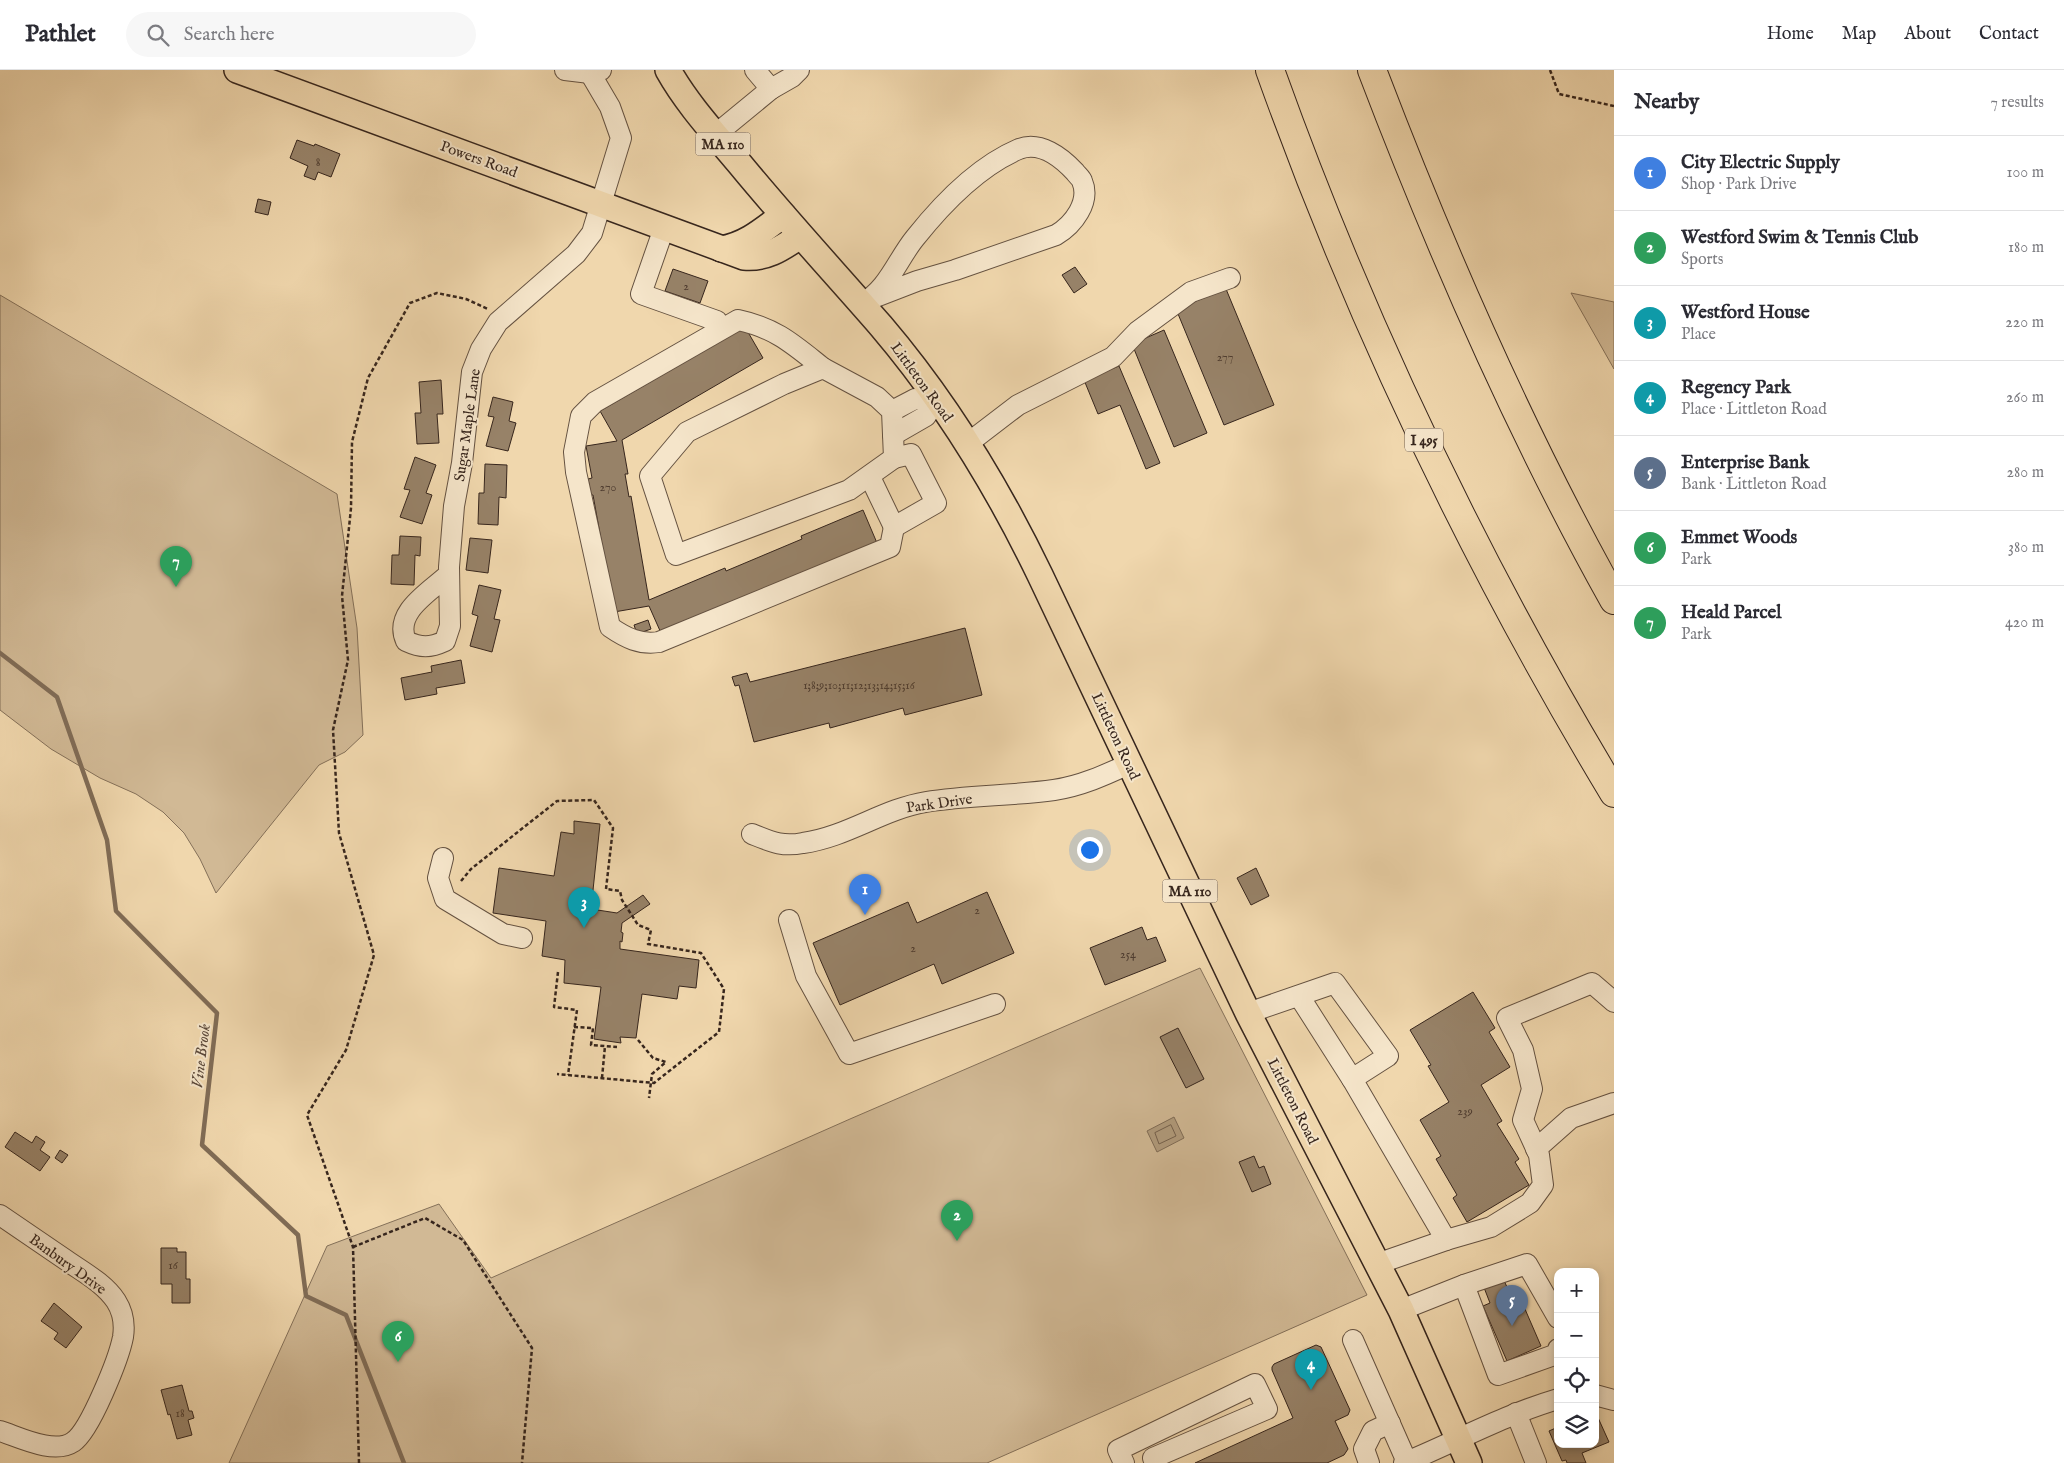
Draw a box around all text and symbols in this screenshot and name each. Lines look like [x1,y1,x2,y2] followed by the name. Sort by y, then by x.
[126,12,476,57] search box
[25,19,96,50] text: Pathlet
[144,21,172,49] icon: search
[184,23,274,47] text: Search here
[1767,23,1814,46] text: Home
[1842,23,1876,46] text: Map
[1904,23,1951,46] text: About
[1979,23,2039,46] text: Contact
[1634,89,1699,116] text: Nearby
[1990,93,2044,113] text: 7 results
[696,132,750,156] road number: MA 110
[438,137,521,183] street label: Powers Road
[1681,151,1840,175] text: City Electric Supply
[316,155,321,170] house number: 8
[1647,163,1653,183] text: 1
[2007,163,2044,183] text: 100 m
[1681,175,1797,195] text: Shop · Park Drive
[1681,226,1918,250] text: Westford Swim & Tennis Club
[1646,238,1654,258] text: 2
[2008,238,2044,258] text: 180 m
[1681,250,1723,270] text: Sports
[683,279,689,294] house number: 2
[1681,301,1810,325] text: Westford House
[1647,313,1653,333] text: 3
[2005,313,2044,333] text: 220 m
[1681,325,1716,345] text: Place
[886,339,958,427] street label: Littleton Road
[1217,350,1233,365] house number: 277
[450,367,485,483] street label: Sugar Maple Lane
[1681,376,1791,400] text: Regency Park
[1646,388,1654,408] text: 4
[2006,388,2044,408] text: 260 m
[1681,400,1827,420] text: Place · Littleton Road
[1405,428,1443,452] road number: I 495
[1681,451,1809,475] text: Enterprise Bank
[1647,463,1653,483] text: 5
[2007,463,2044,483] text: 280 m
[1681,475,1827,495] text: Bank · Littleton Road
[599,480,617,495] house number: 270
[1681,526,1797,550] text: Emmet Woods
[1647,538,1653,558] text: 6
[2008,538,2044,558] text: 380 m
[160,546,192,587] pin: 7
[1681,550,1711,570] text: Park
[1681,601,1782,625] text: Heald Parcel
[1646,613,1654,633] text: 7
[2005,613,2044,633] text: 420 m
[1681,625,1711,645] text: Park
[803,678,916,693] house number: 1;8;9;10;11;12;13;14;15;16
[1087,690,1144,784] street label: Littleton Road
[905,789,974,818] street label: Park Drive
[1077,837,1103,863] your location
[849,874,881,915] pin: 1
[1162,879,1218,902] road number: MA 110
[568,887,600,928] pin: 3
[974,903,980,918] house number: 2
[910,941,916,956] house number: 2
[1120,947,1136,962] house number: 254
[188,1022,216,1089] water label: Vine Brook
[1263,1055,1323,1148] street label: Littleton Road
[1457,1104,1473,1119] house number: 239
[941,1200,973,1241] pin: 2
[25,1230,110,1299] street label: Banbury Drive
[168,1258,179,1273] house number: 16
[1554,1268,1599,1448] map controls
[1554,1268,1599,1313] button: +
[1496,1285,1528,1326] pin: 5
[1554,1313,1599,1358] button: −
[382,1321,414,1362] pin: 6
[1295,1349,1327,1390] pin: 4
[1554,1358,1599,1403] button: locate
[1554,1403,1599,1448] button: layers
[175,1406,185,1421] house number: 18

